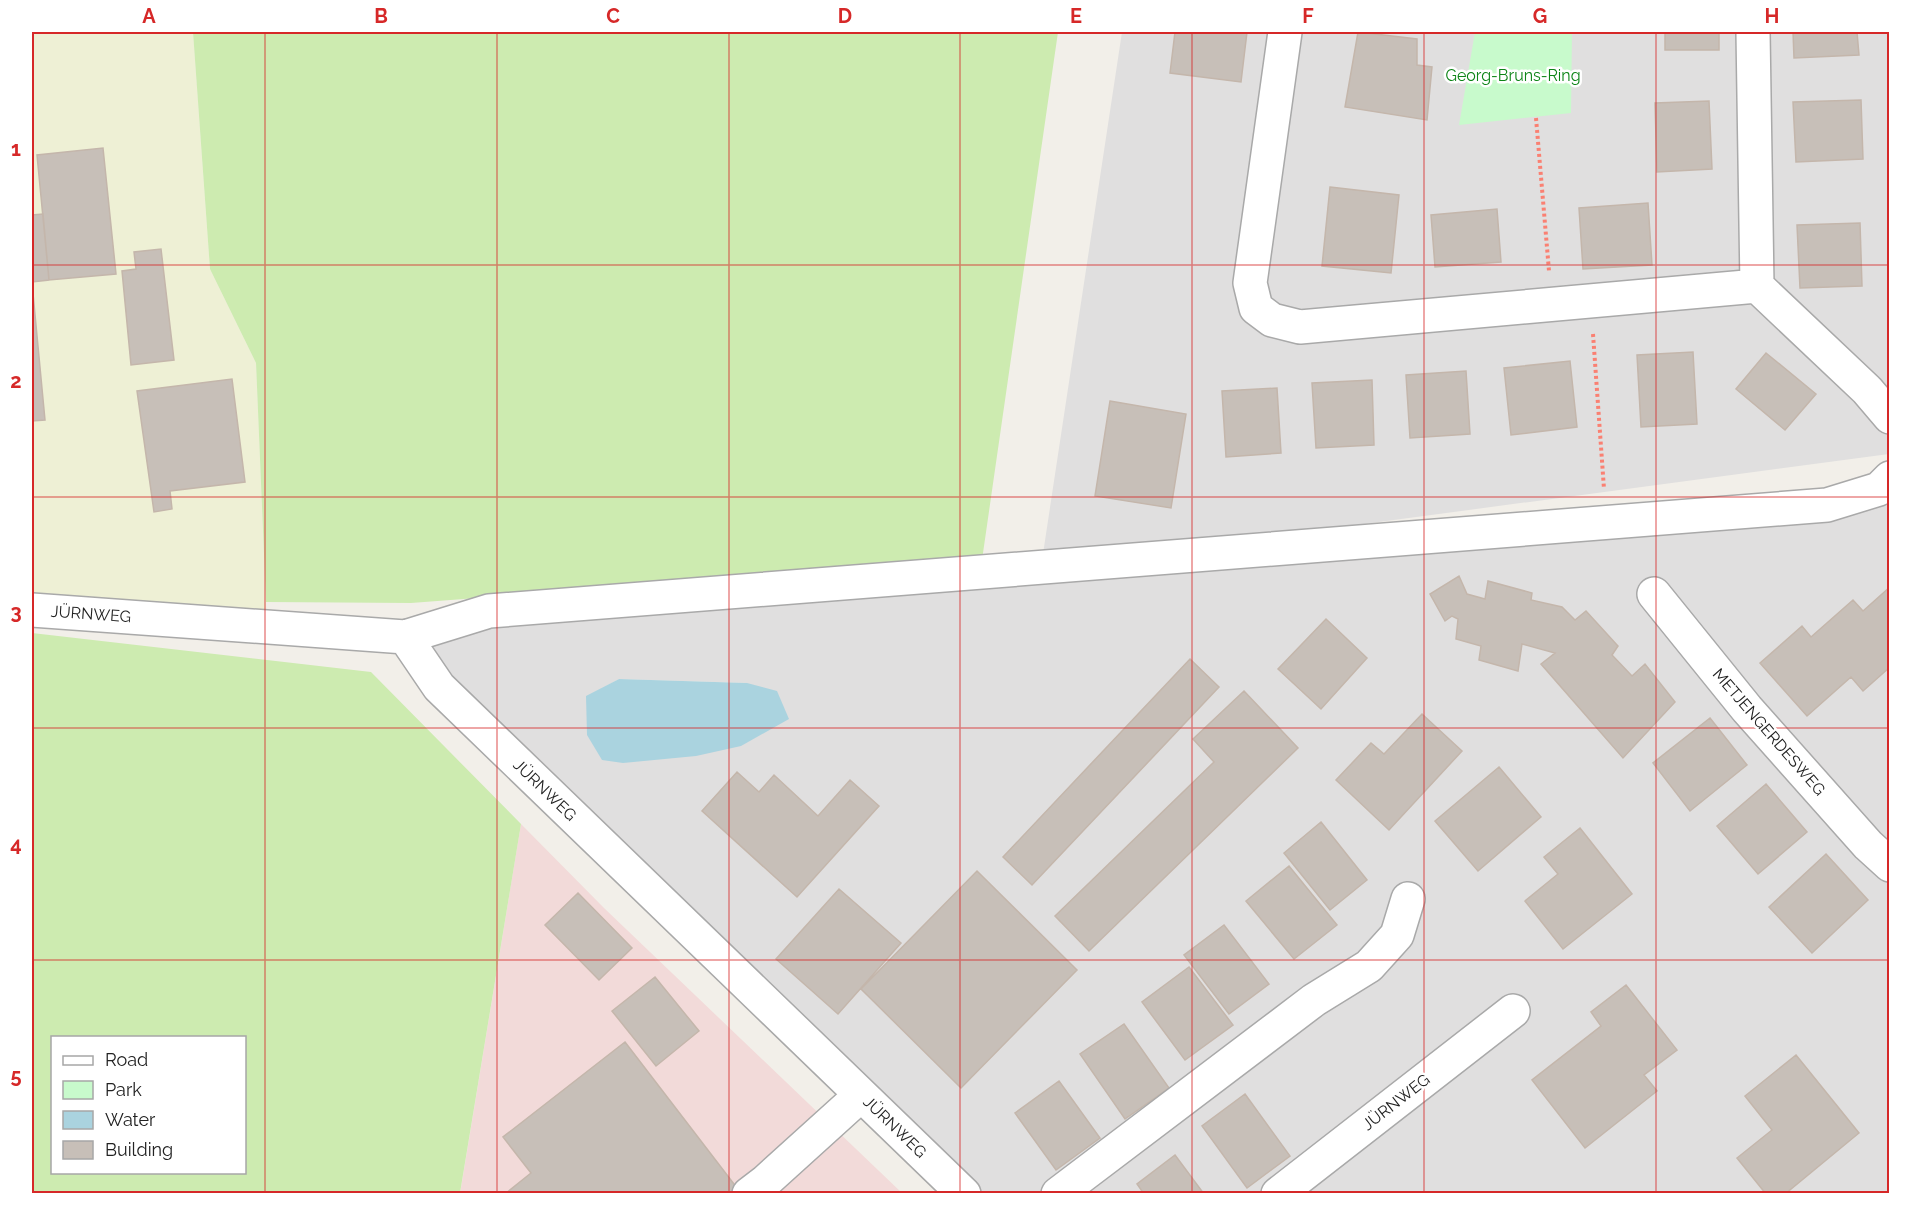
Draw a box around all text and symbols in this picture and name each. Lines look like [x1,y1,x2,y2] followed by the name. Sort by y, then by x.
[142,4,156,28] text: A
[374,4,388,28] text: B
[606,4,620,28] text: C
[838,4,852,28] text: D
[1070,4,1082,28] text: E
[1302,4,1314,28] text: F
[1533,4,1547,28] text: G
[1765,4,1779,28] text: H
[1445,66,1581,85] park label: Georg-Bruns-Ring
[11,137,21,161] text: 1
[10,369,22,393] text: 2
[10,600,22,624] text: 3
[50,601,132,626] street label: JÜRNWEG
[1709,665,1829,799] street label: METJENGERDESWEG
[510,755,581,825] street label: JÜRNWEG
[10,832,22,856] text: 4
[51,1036,246,1174] legend
[105,1049,148,1070] text: Road
[10,1064,22,1088] text: 5
[1358,1069,1433,1134] street label: JÜRNWEG
[105,1079,142,1100] text: Park
[860,1092,931,1162] street label: JÜRNWEG
[105,1109,156,1130] text: Water
[105,1139,173,1160] text: Building

